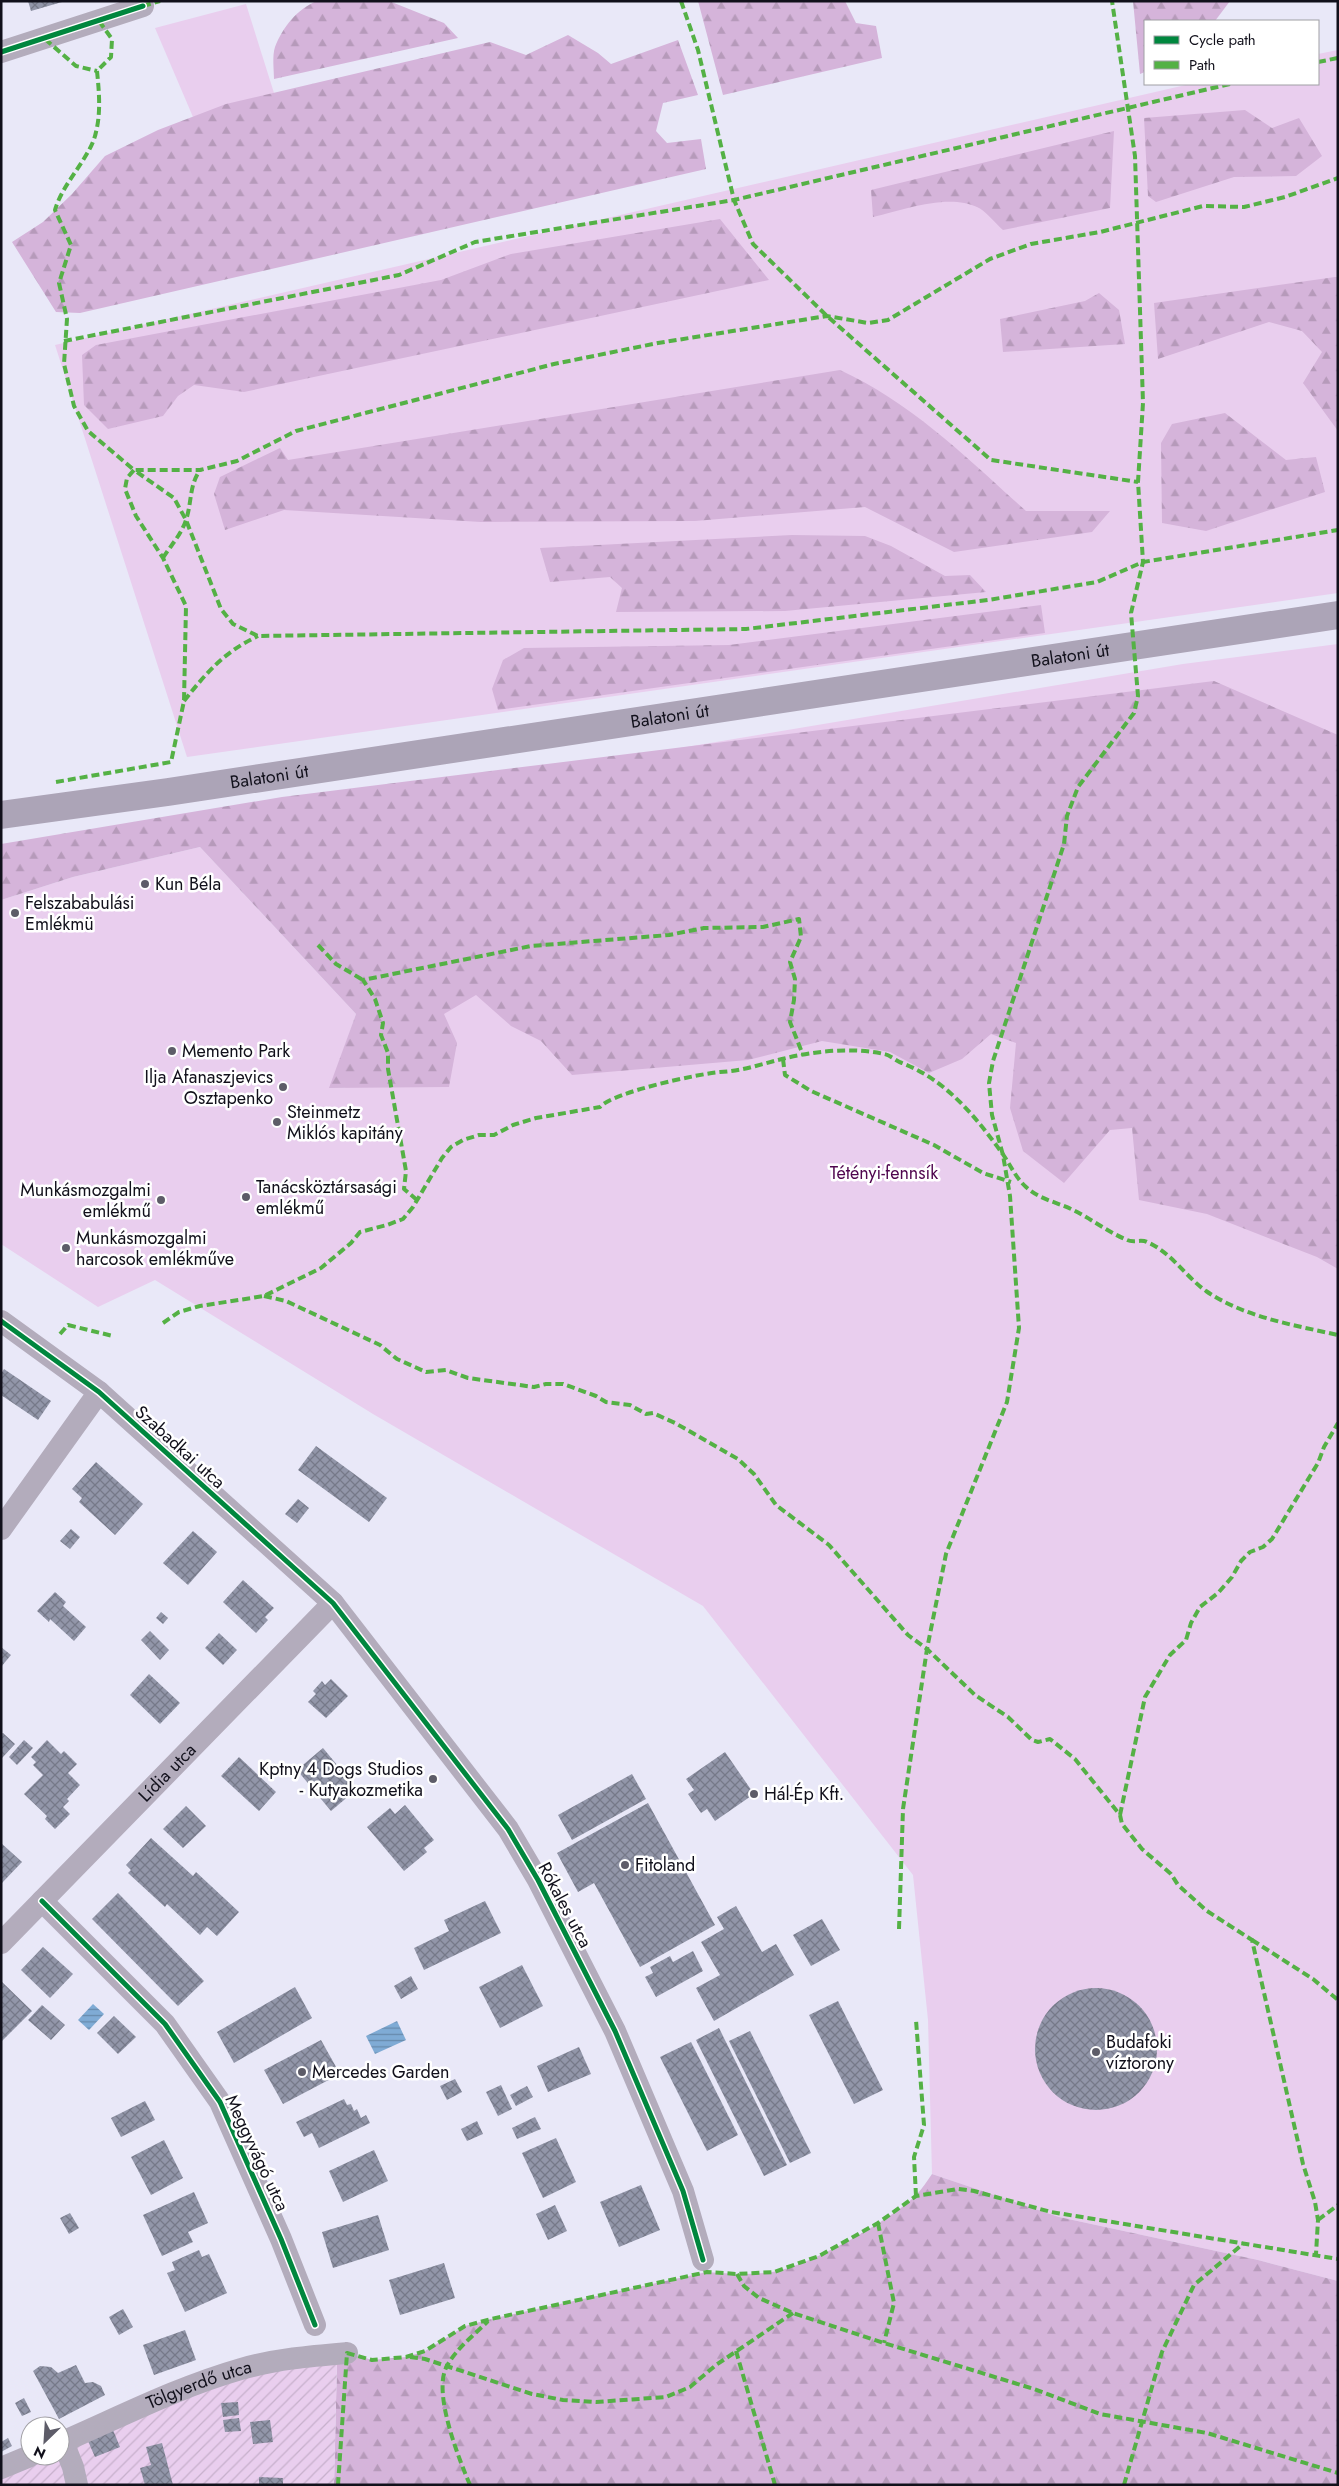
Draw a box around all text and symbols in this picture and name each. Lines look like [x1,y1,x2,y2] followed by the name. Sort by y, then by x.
[1144,20,1319,85] legend
[1189,29,1256,51] text: Cycle path
[1189,54,1215,76] text: Path
[1029,637,1112,674] street label: Balatoni út
[629,697,711,735] street label: Balatoni út
[228,758,311,795] street label: Balatoni út
[155,871,221,897] place label: Kun Béla
[139,878,151,890] marker: Kun Béla
[25,890,135,937] place label: Felszababulási Emlékmü
[9,907,21,919] marker: Felszababulási Emlékmü
[182,1038,290,1064] place label: Memento Park
[166,1045,178,1057] marker: Memento Park
[145,1064,273,1111] place label: Ilja Afanaszjevics Osztapenko
[277,1081,289,1093] marker: Ilja Afanaszjevics Osztapenko
[287,1099,403,1146] place label: Steinmetz Miklós kapitány
[271,1116,283,1128] marker: Steinmetz Miklós kapitány
[830,1160,938,1186] park label: Tétényi-fennsík
[256,1174,397,1221] place label: Tanácsköztársasági emlékmű
[20,1177,151,1224] place label: Munkásmozgalmi emlékmű
[240,1191,252,1203] marker: Tanácsköztársasági emlékmű
[155,1194,167,1206] marker: Munkásmozgalmi emlékmű
[76,1225,234,1272] place label: Munkásmozgalmi harcosok emlékműve
[60,1242,72,1254] marker: Munkásmozgalmi harcosok emlékműve
[129,1399,231,1495] street label: Szabadkai utca
[133,1738,202,1808] street label: Lídia utca
[259,1756,423,1803] place label: Kptny 4 Dogs Studios - Kutyakozmetika
[427,1773,439,1785] marker: Kptny 4 Dogs Studios - Kutyakozmetika
[764,1781,844,1807] place label: Hál-Ép Kft.
[748,1788,760,1800] marker: Hál-Ép Kft.
[635,1852,695,1878] place label: Fitoland
[532,1858,598,1952] street label: Rókales utca
[619,1859,631,1871] marker: Fitoland
[1106,2029,1174,2076] place label: Budafoki víztorony
[1090,2046,1102,2058] marker: Budafoki víztorony
[312,2059,450,2085] place label: Mercedes Garden
[296,2066,308,2078] marker: Mercedes Garden
[219,2090,295,2216] street label: Meggyvágó utca
[142,2354,255,2416] street label: Tölgyerdő utca
[20,2416,70,2466] north arrow
[30,2441,49,2464] text: N

